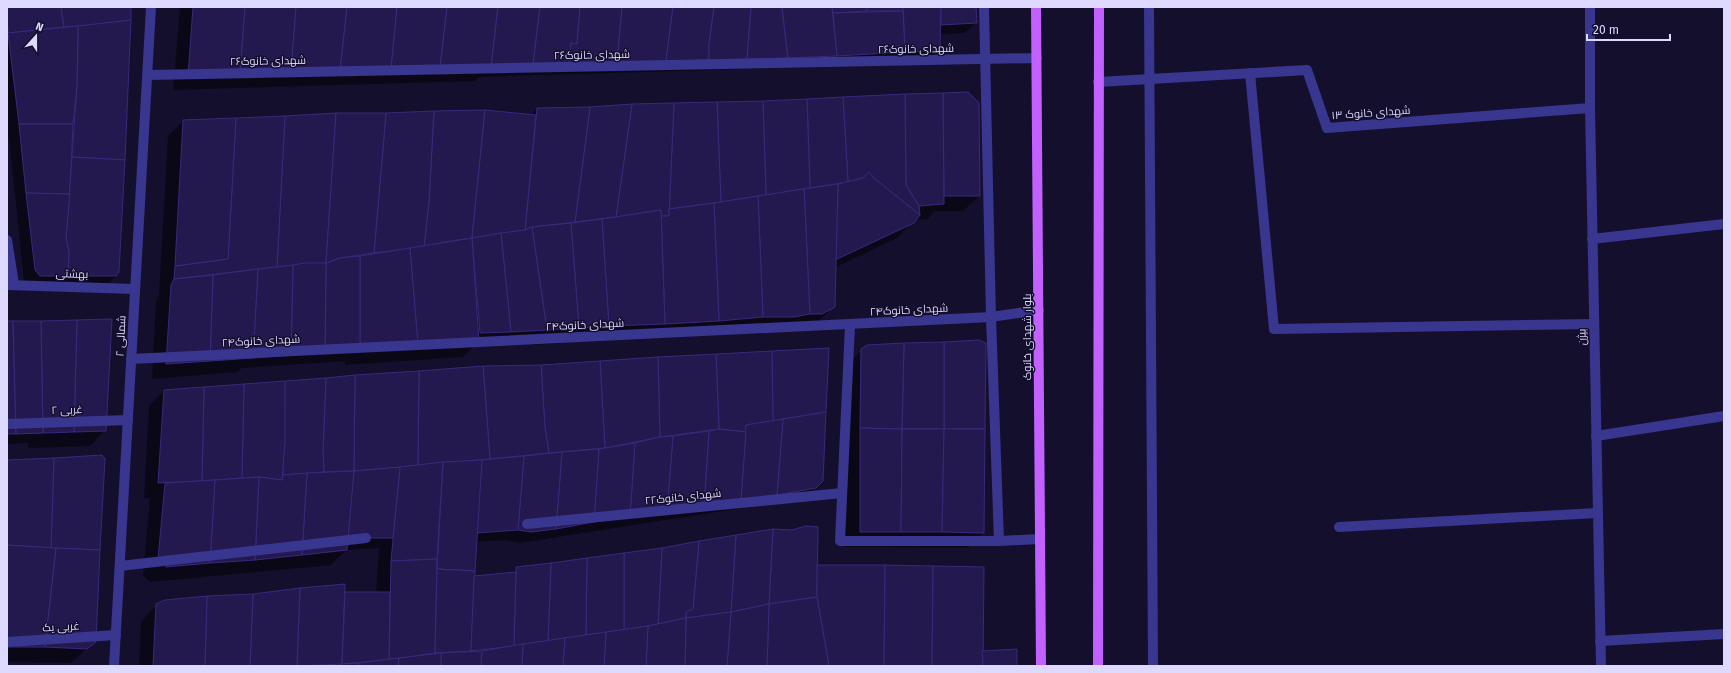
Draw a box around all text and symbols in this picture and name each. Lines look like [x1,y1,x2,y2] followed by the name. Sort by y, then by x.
[16,16,56,56] north arrow
[1587,16,1670,42] scale bar
[34,20,45,35] text: N
[1593,23,1619,37] text: 20 m
[878,42,954,56] street label: شهدای خانوک۲۶
[554,48,630,62] street label: شهدای خانوک۲۶
[230,54,306,68] street label: شهدای خانوک۲۶
[1331,104,1411,122] street label: شهدای خانوک ۱۳
[55,267,89,281] street label: بهشتی
[1021,294,1034,380] street label: بلوار شهدای خانوک
[870,301,948,319] street label: شهدای خانوک۲۴
[113,315,129,357] street label: شمالی ۲
[546,316,624,334] street label: شهدای خانوک۲۴
[1575,328,1589,346] street label: بیژن
[222,332,300,350] street label: شهدای خانوک۲۴
[51,403,83,417] street label: ۲ غربی
[644,487,722,507] street label: شهدای خانوک۲۲
[42,620,80,634] street label: غربی یک

